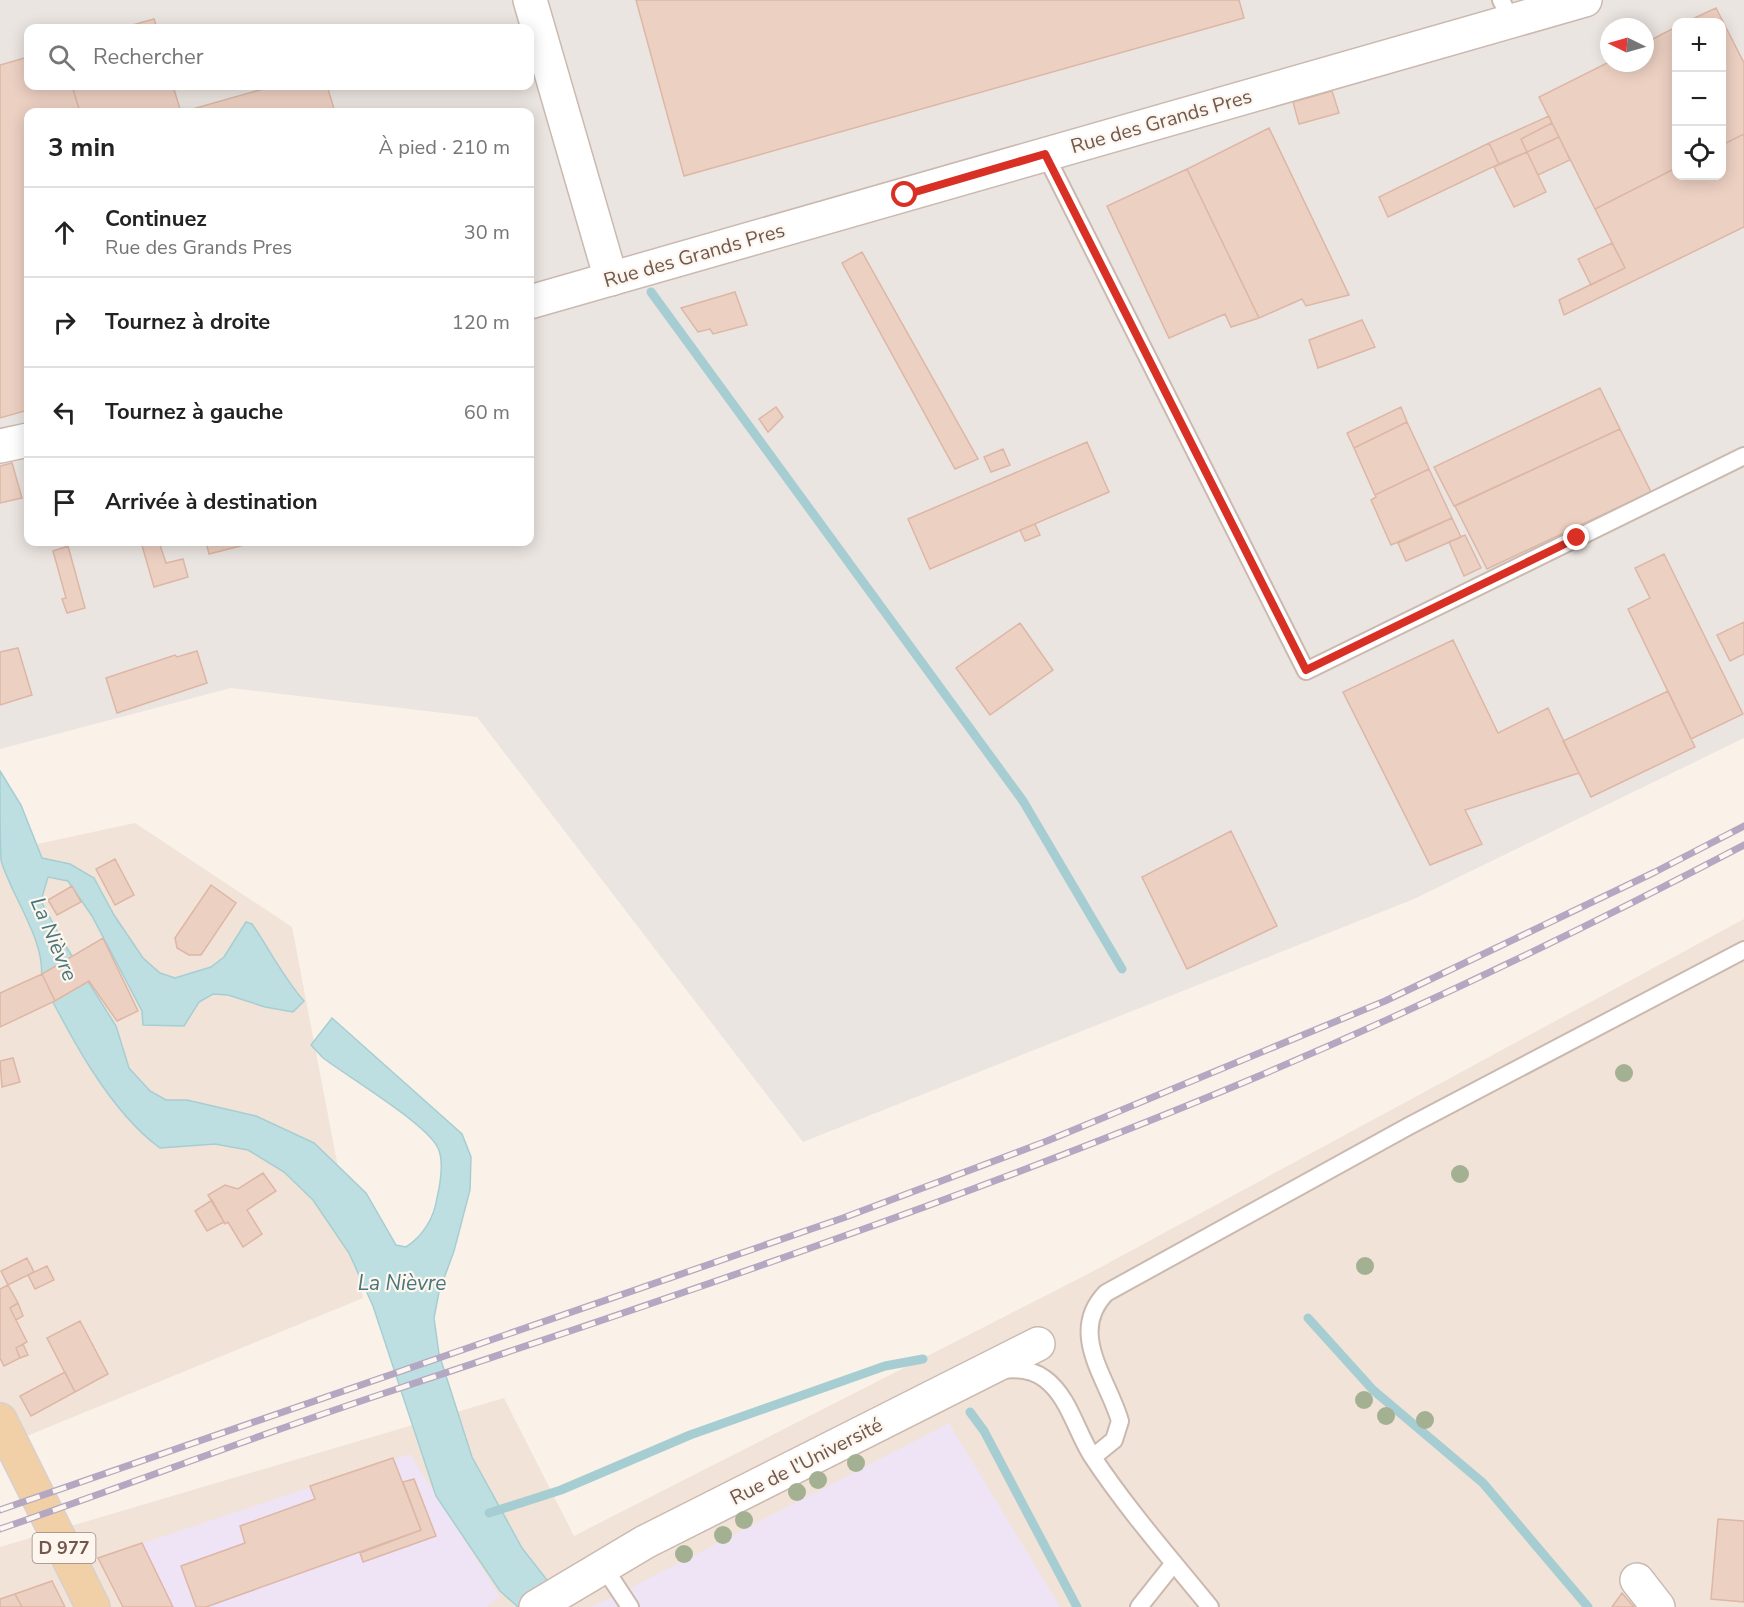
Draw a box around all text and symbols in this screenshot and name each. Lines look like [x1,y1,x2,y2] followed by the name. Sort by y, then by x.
[1600,18,1654,72] north arrow
[1672,18,1726,180] map controls
[1672,18,1726,72] button: +
[24,24,534,90] search box
[45,41,78,74] icon: search
[93,42,204,72] text: Rechercher
[1672,72,1726,126] button: −
[1067,83,1255,160] street label: Rue des Grands Pres
[1672,126,1726,180] button: locate
[48,130,115,165] text: 3 min
[379,134,510,161] text: À pied · 210 m
[891,181,917,207] route start
[105,204,207,234] text: Continuez
[48,216,81,249] icon: ahead
[600,217,788,294] street label: Rue des Grands Pres
[464,219,510,246] text: 30 m
[105,234,292,261] text: Rue des Grands Pres
[48,306,81,339] icon: right
[105,307,270,337] text: Tournez à droite
[452,309,510,336] text: 120 m
[48,396,81,429] icon: left
[105,397,283,427] text: Tournez à gauche
[464,399,510,426] text: 60 m
[48,486,81,519] icon: arrive
[105,487,318,517] text: Arrivée à destination
[1563,524,1589,550] route end
[24,893,84,985] water label: La Nièvre
[358,1269,446,1297] water label: La Nièvre
[725,1411,887,1512] street label: Rue de l'Université
[32,1533,96,1563] road number: D 977

